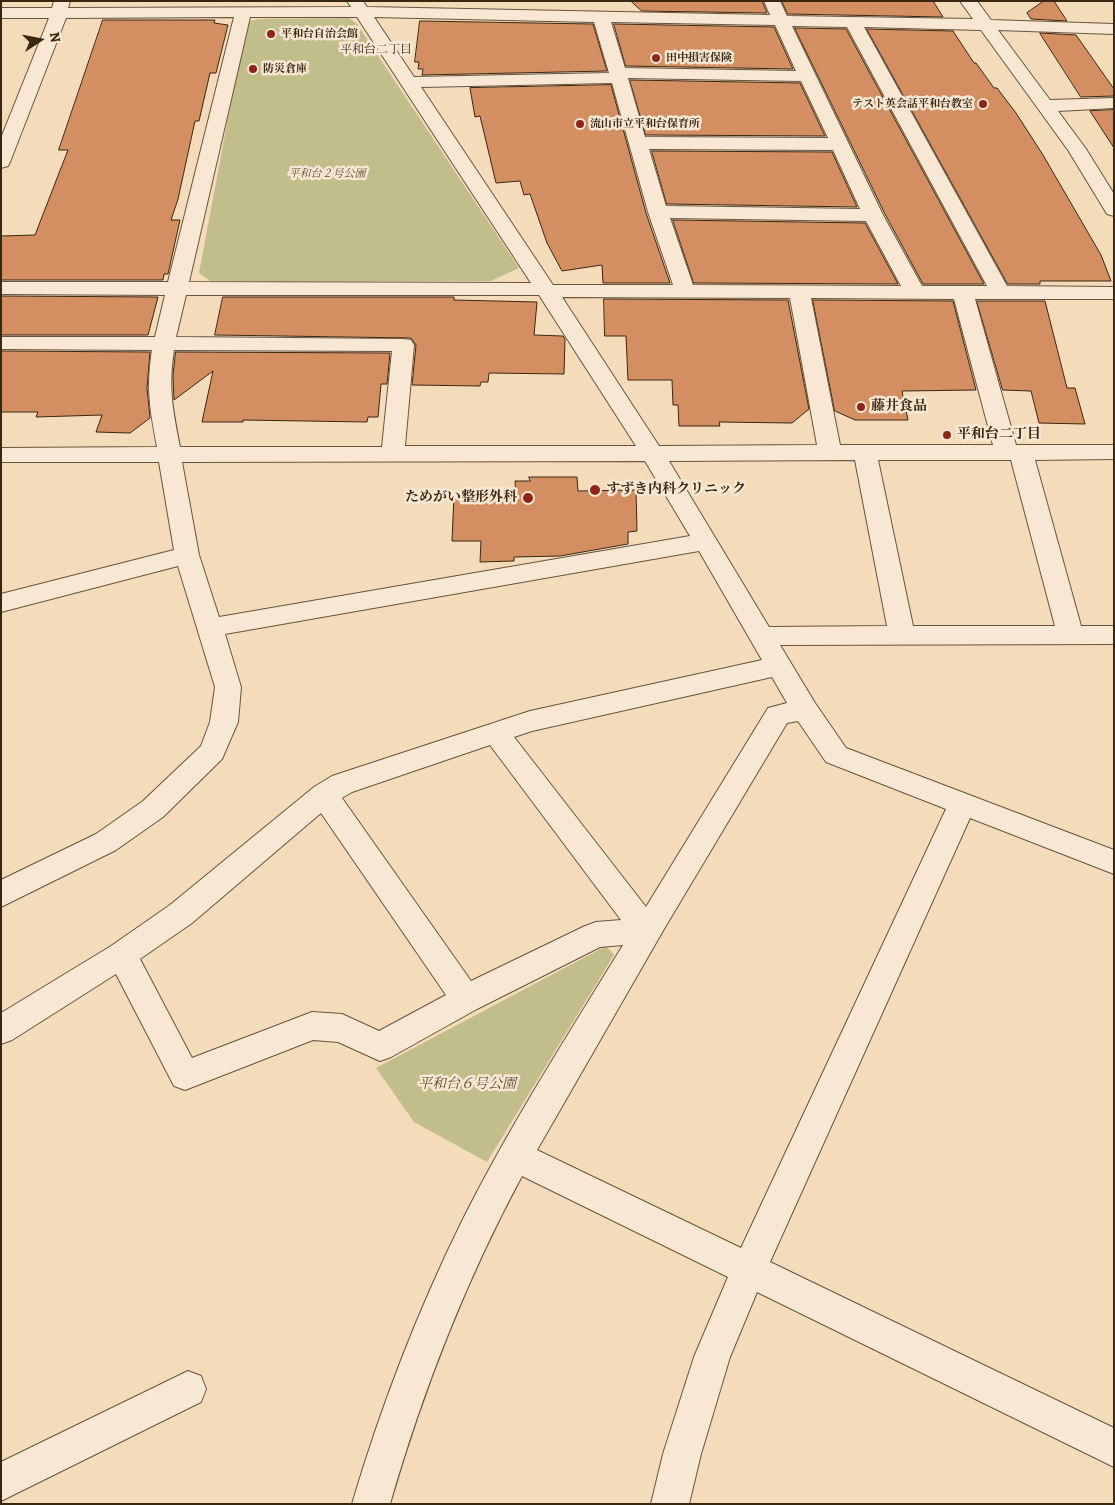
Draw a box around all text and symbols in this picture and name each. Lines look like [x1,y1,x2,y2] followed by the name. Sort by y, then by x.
[15,15,65,65] north arrow
[281,27,358,41] place label: 平和台自治会館
[265,28,277,40] marker: 平和台自治会館
[45,30,66,44] text: N
[340,43,412,57] district label: 平和台二丁目
[666,51,732,65] place label: 田中損害保険
[650,52,662,64] marker: 田中損害保険
[263,62,307,76] place label: 防災倉庫
[247,63,259,75] marker: 防災倉庫
[852,97,973,111] place label: テスト英会話平和台教室
[977,98,989,110] marker: テスト英会話平和台教室
[590,117,700,131] place label: 流山市立平和台保育所
[574,118,586,130] marker: 流山市立平和台保育所
[289,167,365,181] park label: 平和台２号公園
[871,399,927,415] place label: 藤井食品
[855,401,867,413] marker: 藤井食品
[957,427,1041,443] place label: 平和台二丁目
[941,429,953,441] marker: 平和台二丁目
[606,482,746,498] place label: すずき内科クリニック
[588,483,602,497] marker: すずき内科クリニック
[405,490,517,506] place label: ためがい整形外科
[521,491,535,505] marker: ためがい整形外科
[418,1077,516,1093] park label: 平和台６号公園

